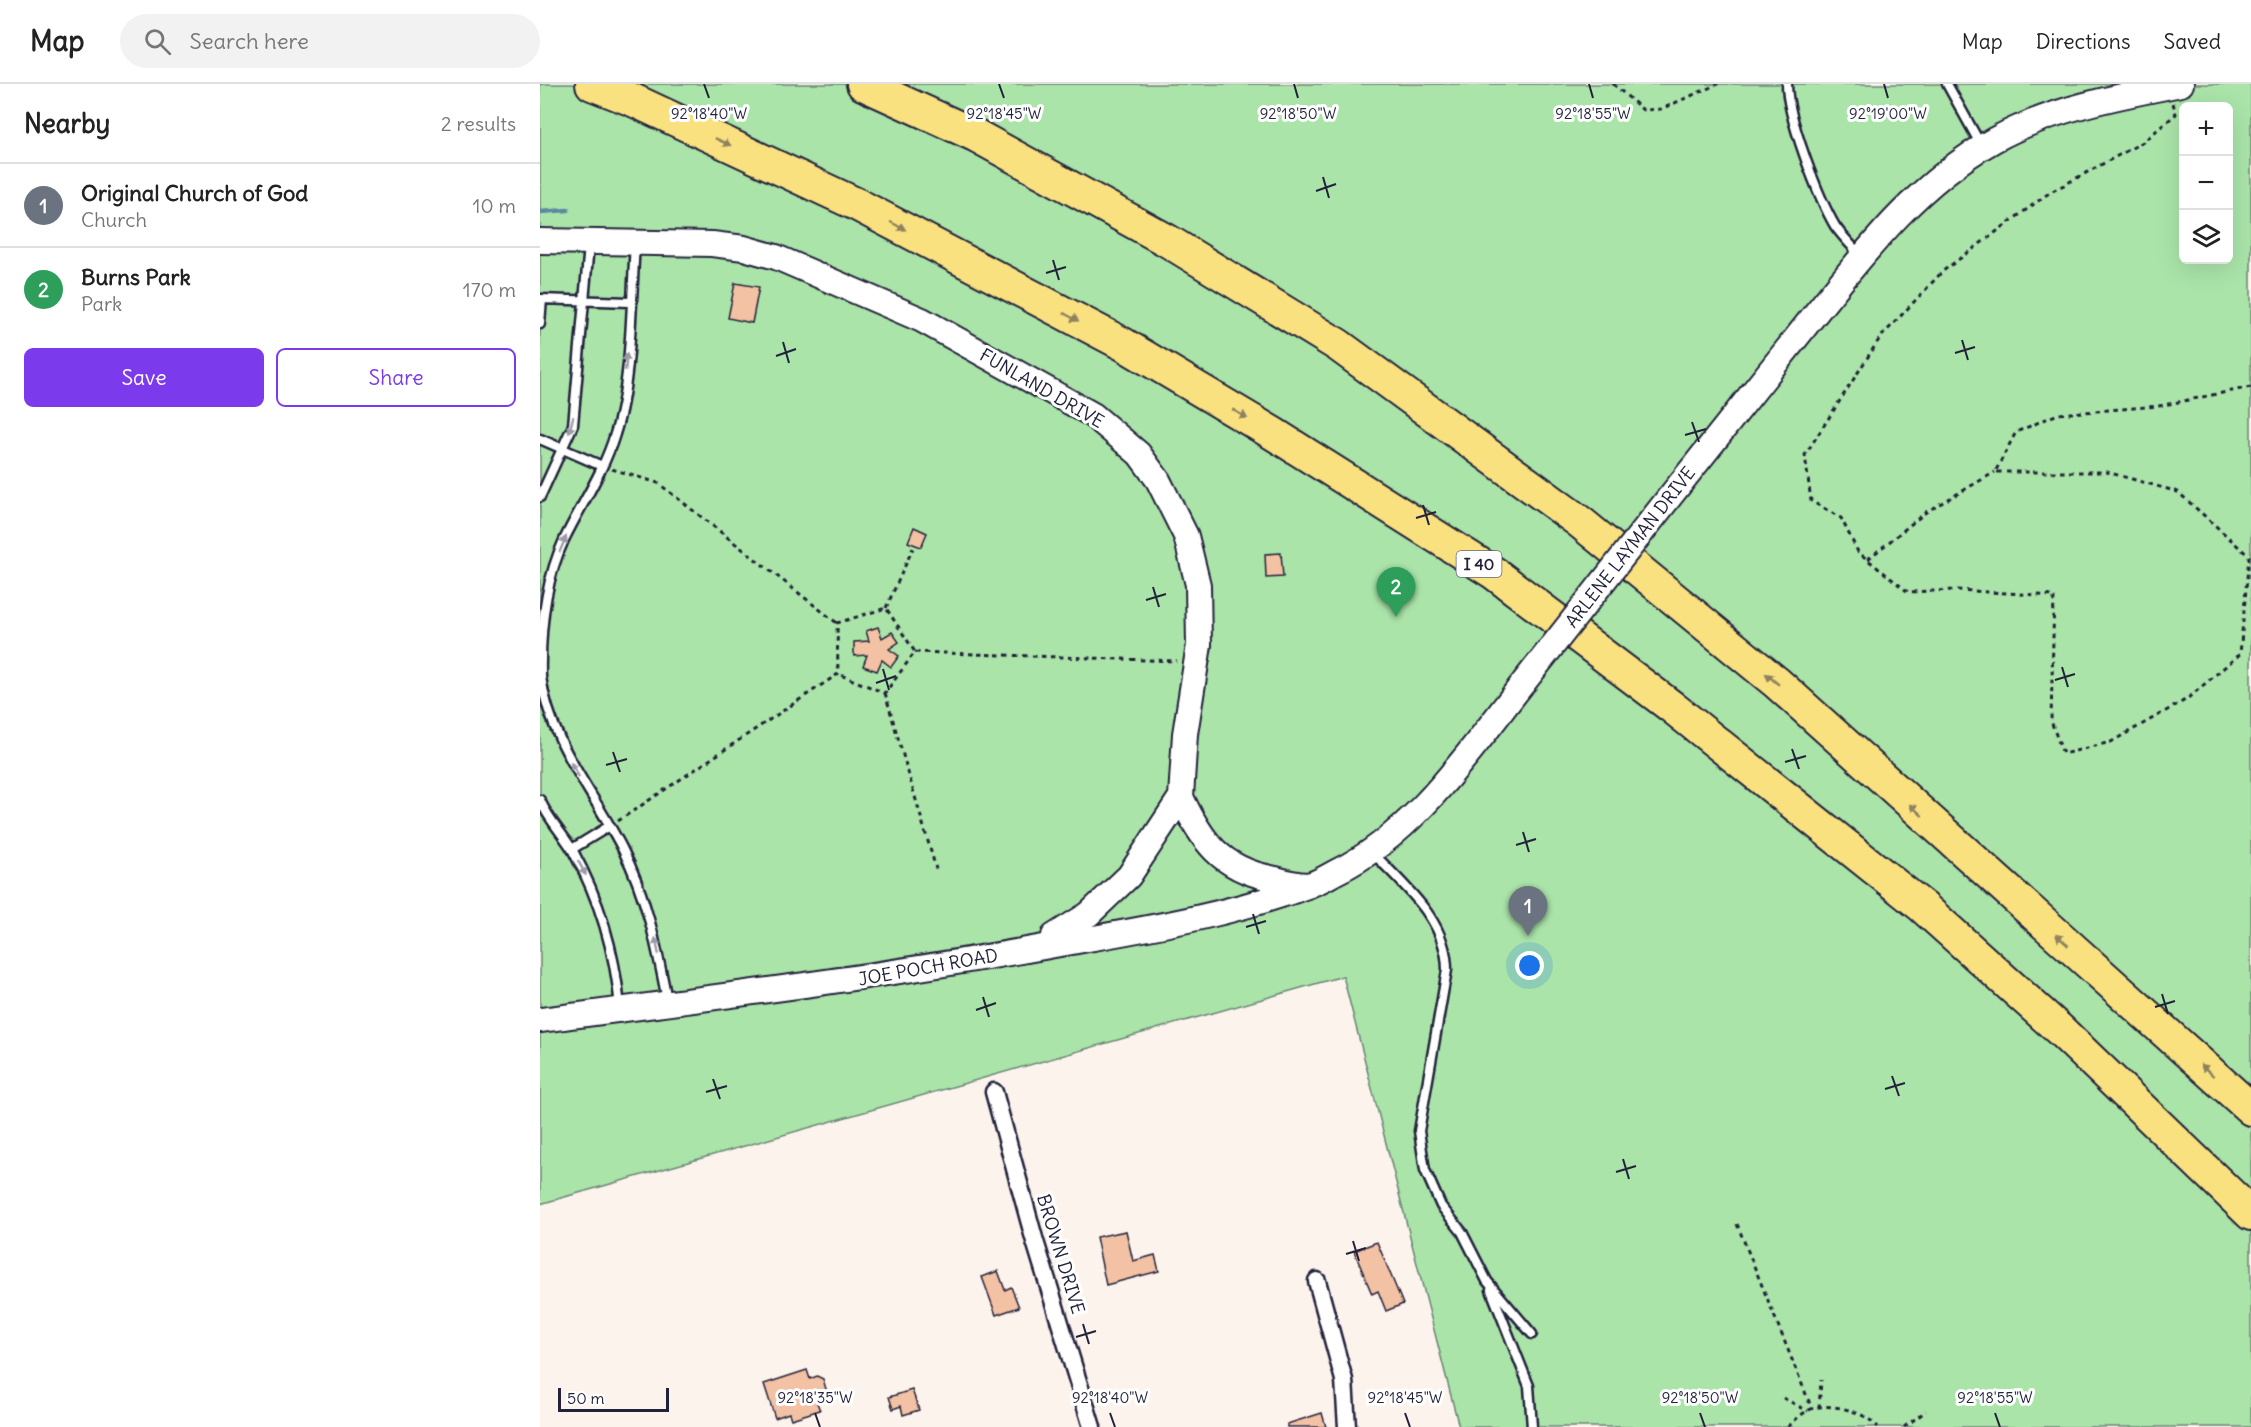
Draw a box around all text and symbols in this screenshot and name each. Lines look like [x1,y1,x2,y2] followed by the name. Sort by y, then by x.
[120,14,540,68] search box
[30,23,84,59] text: Map
[141,25,174,58] icon: search
[189,27,309,55] text: Search here
[1962,28,2003,55] text: Map
[2036,28,2130,55] text: Directions
[2163,28,2221,55] text: Saved
[2179,102,2233,264] map controls
[2179,102,2233,156] button: +
[671,104,747,123] text: 92°18'40"W
[967,104,1042,123] text: 92°18'45"W
[1260,104,1337,123] text: 92°18'50"W
[1555,104,1631,123] text: 92°18'55"W
[1849,104,1927,123] text: 92°19'00"W
[24,107,110,140] text: Nearby
[441,111,516,136] text: 2 results
[714,137,731,146] one-way arrow
[2179,156,2233,210] button: −
[81,179,308,207] text: Original Church of God
[40,193,47,218] text: 1
[473,193,516,218] text: 10 m
[81,207,147,232] text: Church
[2179,210,2233,264] button: layers
[890,221,907,231] one-way arrow
[81,263,191,291] text: Burns Park
[38,277,49,302] text: 2
[463,277,516,302] text: 170 m
[81,291,122,316] text: Park
[1063,312,1080,322] one-way arrow
[976,343,1108,433] street label: FUNLAND DRIVE
[24,348,264,407] button: Save
[276,348,516,407] button: Share
[621,352,631,371] one-way arrow
[1232,408,1248,419] one-way arrow
[566,416,575,434] one-way arrow
[1560,462,1700,632] street label: ARLENE LAYMAN DRIVE
[559,535,568,553] one-way arrow
[1456,551,1502,577] road number: I 40
[1376,568,1416,617] pin: 2
[1765,673,1780,686] one-way arrow
[571,762,581,779] one-way arrow
[1909,803,1924,817] one-way arrow
[577,860,587,877] one-way arrow
[1508,886,1548,936] pin: 1
[2054,933,2069,947] one-way arrow
[651,937,661,956] one-way arrow
[856,943,1000,991] street label: JOE POCH ROAD
[1515,951,1544,980] your location
[2200,1064,2215,1077] one-way arrow
[1032,1191,1090,1317] street label: BROWN DRIVE
[558,1385,669,1412] scale bar
[567,1388,605,1408] text: 50 m
[777,1388,853,1407] text: 92°18'35"W
[1072,1388,1148,1407] text: 92°18'40"W
[1368,1388,1443,1407] text: 92°18'45"W
[1662,1388,1739,1407] text: 92°18'50"W
[1957,1388,2033,1407] text: 92°18'55"W

